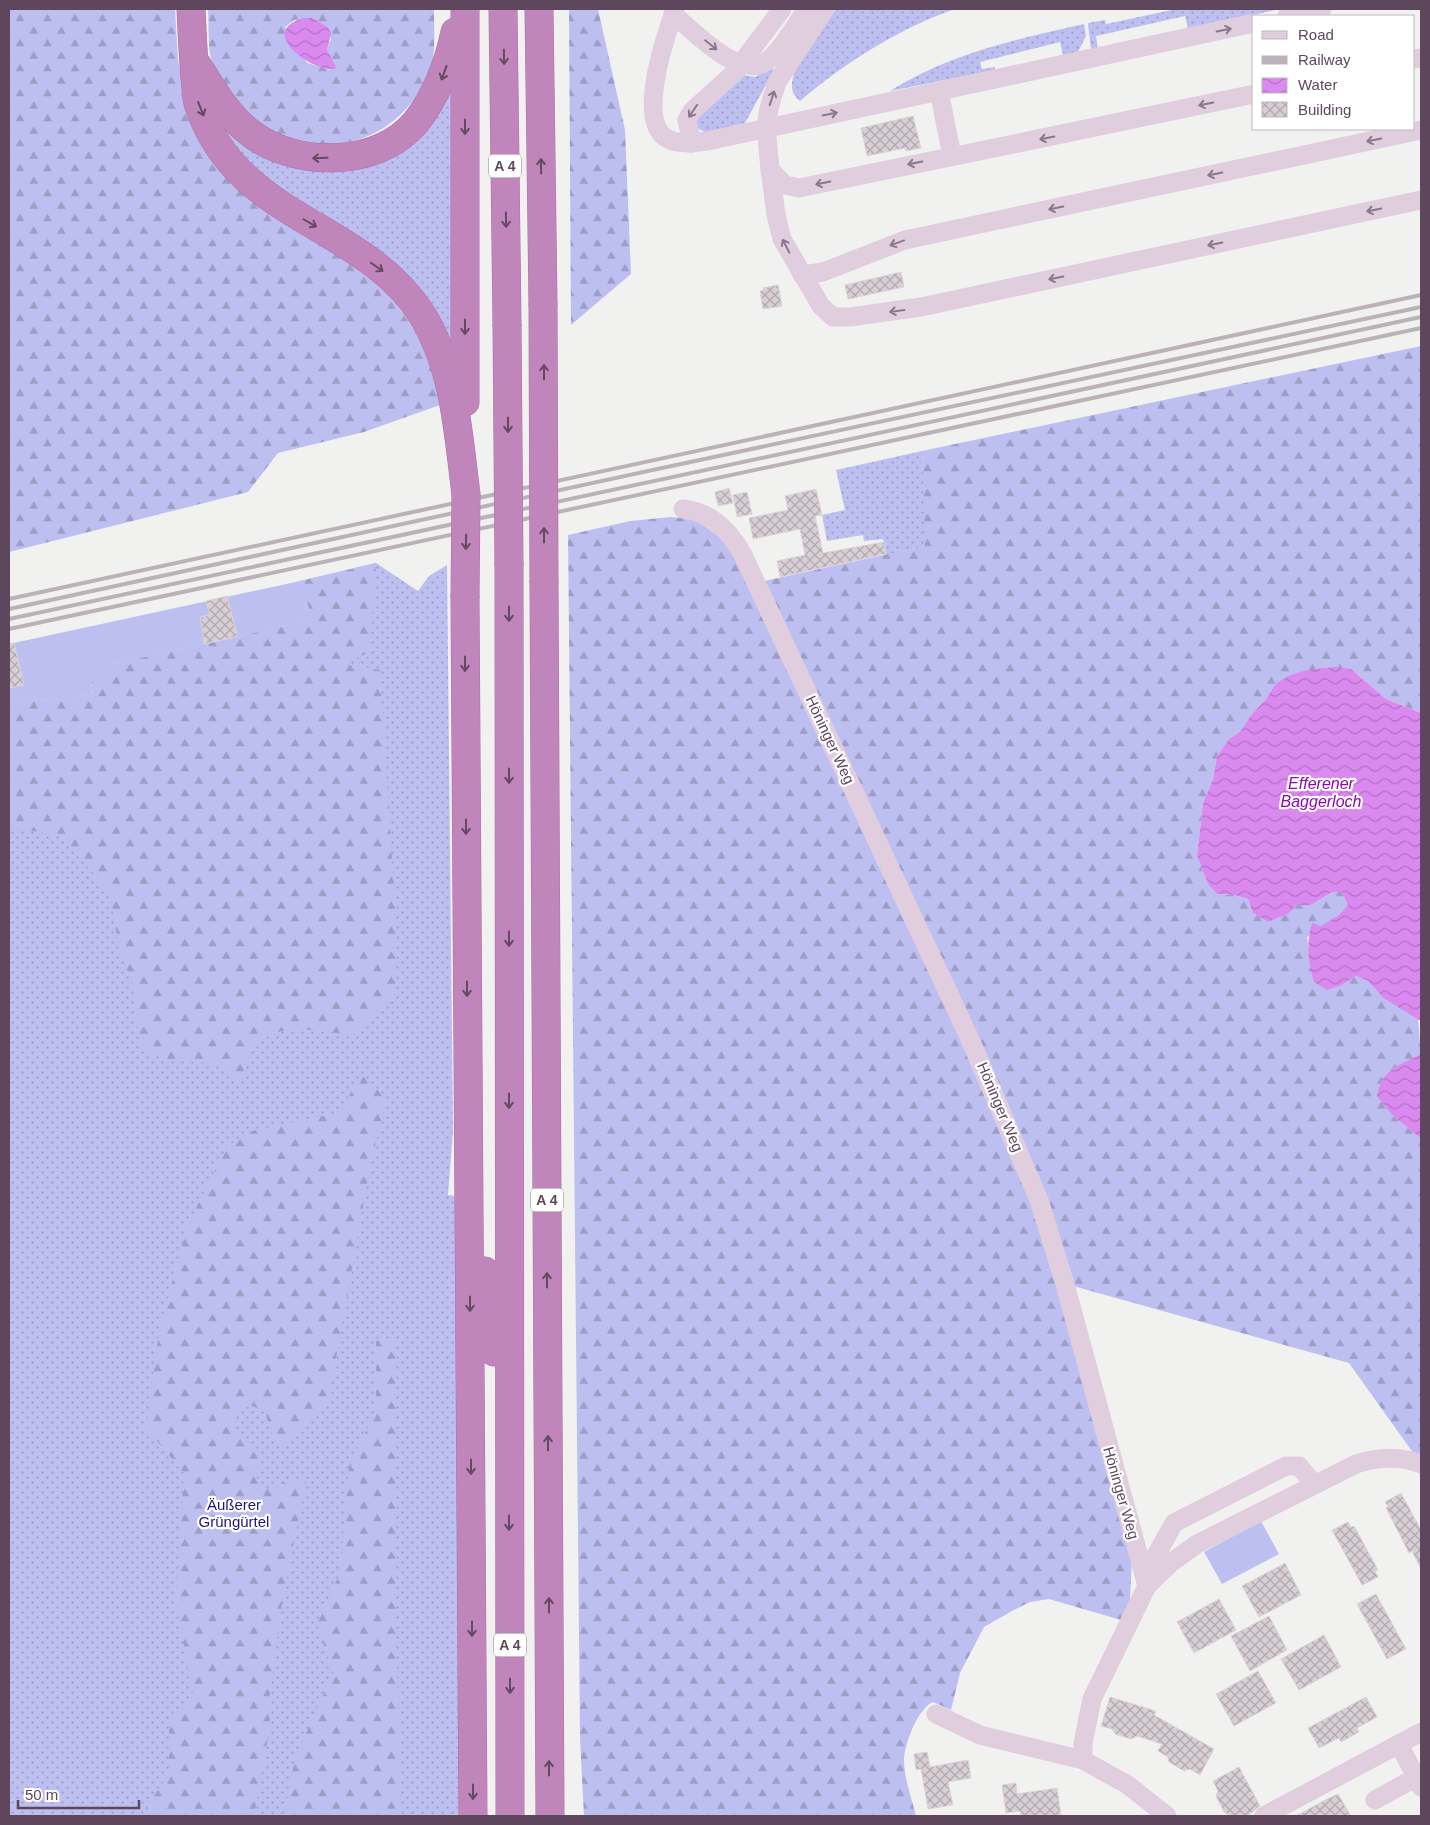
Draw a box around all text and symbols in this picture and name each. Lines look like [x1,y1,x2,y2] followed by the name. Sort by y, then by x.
[1252,15,1415,130] legend
[1215,25,1231,34] one-way arrow
[1298,26,1334,43] text: Road
[704,39,717,50] one-way arrow
[499,49,509,65] one-way arrow
[1298,51,1351,68] text: Railway
[439,65,448,80] one-way arrow
[1298,76,1337,93] text: Water
[767,90,777,106] one-way arrow
[1199,100,1215,109] one-way arrow
[197,101,206,116] one-way arrow
[1298,101,1351,118] text: Building
[688,103,698,117] one-way arrow
[822,109,838,118] one-way arrow
[460,119,470,135] one-way arrow
[1040,134,1056,143] one-way arrow
[1366,136,1382,145] one-way arrow
[312,154,328,163] one-way arrow
[489,154,521,178] road number: A 4
[537,159,546,175] one-way arrow
[908,159,924,168] one-way arrow
[1207,170,1223,179] one-way arrow
[815,179,831,188] one-way arrow
[1048,204,1064,213] one-way arrow
[1366,206,1382,215] one-way arrow
[501,212,511,228] one-way arrow
[302,219,316,229] one-way arrow
[781,239,790,254] one-way arrow
[890,239,905,248] one-way arrow
[1207,240,1223,249] one-way arrow
[370,262,384,272] one-way arrow
[1048,274,1064,283] one-way arrow
[889,306,905,316] one-way arrow
[460,318,470,335] one-way arrow
[539,364,548,380] one-way arrow
[503,416,513,433] one-way arrow
[539,527,549,543] one-way arrow
[461,534,471,550] one-way arrow
[504,605,514,621] one-way arrow
[460,656,470,672] one-way arrow
[803,693,858,787] street label: Höninger Weg
[504,768,514,784] one-way arrow
[1281,775,1362,810] water label: Efferener Baggerloch
[462,818,471,834] one-way arrow
[504,930,514,946] one-way arrow
[463,981,472,997] one-way arrow
[974,1059,1027,1154] street label: Höninger Weg
[504,1092,514,1109] one-way arrow
[531,1188,563,1212] road number: A 4
[542,1272,552,1288] one-way arrow
[465,1296,475,1312] one-way arrow
[543,1435,553,1451] one-way arrow
[1100,1445,1143,1541] street label: Höninger Weg
[466,1458,476,1474] one-way arrow
[199,1496,269,1530] park label: Äußerer Grüngürtel
[504,1515,514,1531] one-way arrow
[544,1597,554,1614] one-way arrow
[467,1620,477,1637] one-way arrow
[494,1634,526,1656] road number: A 4
[505,1678,515,1694] one-way arrow
[544,1760,554,1776] one-way arrow
[18,1778,139,1810] scale bar
[468,1783,478,1799] one-way arrow
[25,1786,58,1803] text: 50 m

